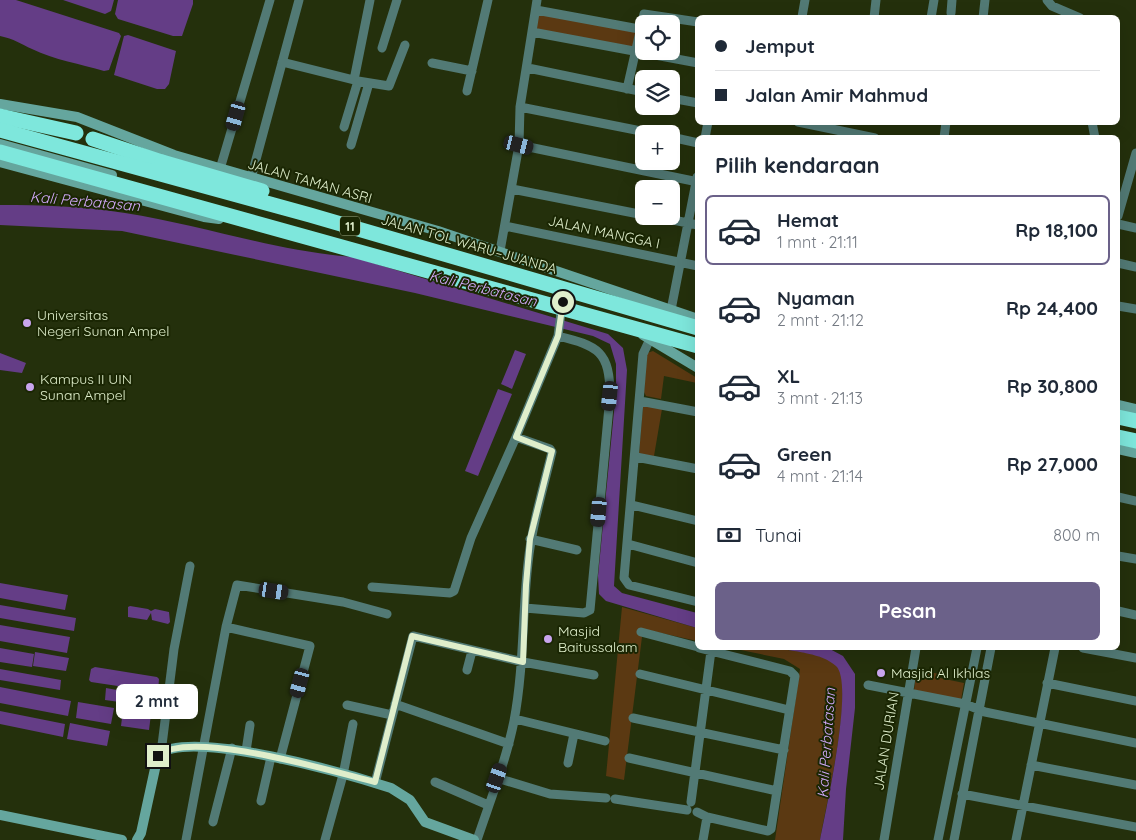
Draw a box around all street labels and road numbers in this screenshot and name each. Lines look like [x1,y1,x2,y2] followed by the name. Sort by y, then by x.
[246,155,374,207] street label: JALAN TAMAN ASRI
[379,210,559,278] street label: JALAN TOL WARU–JUANDA
[546,211,662,253] street label: JALAN MANGGA I
[340,217,360,236] road number: 11
[869,690,903,792] street label: JALAN DURIAN

